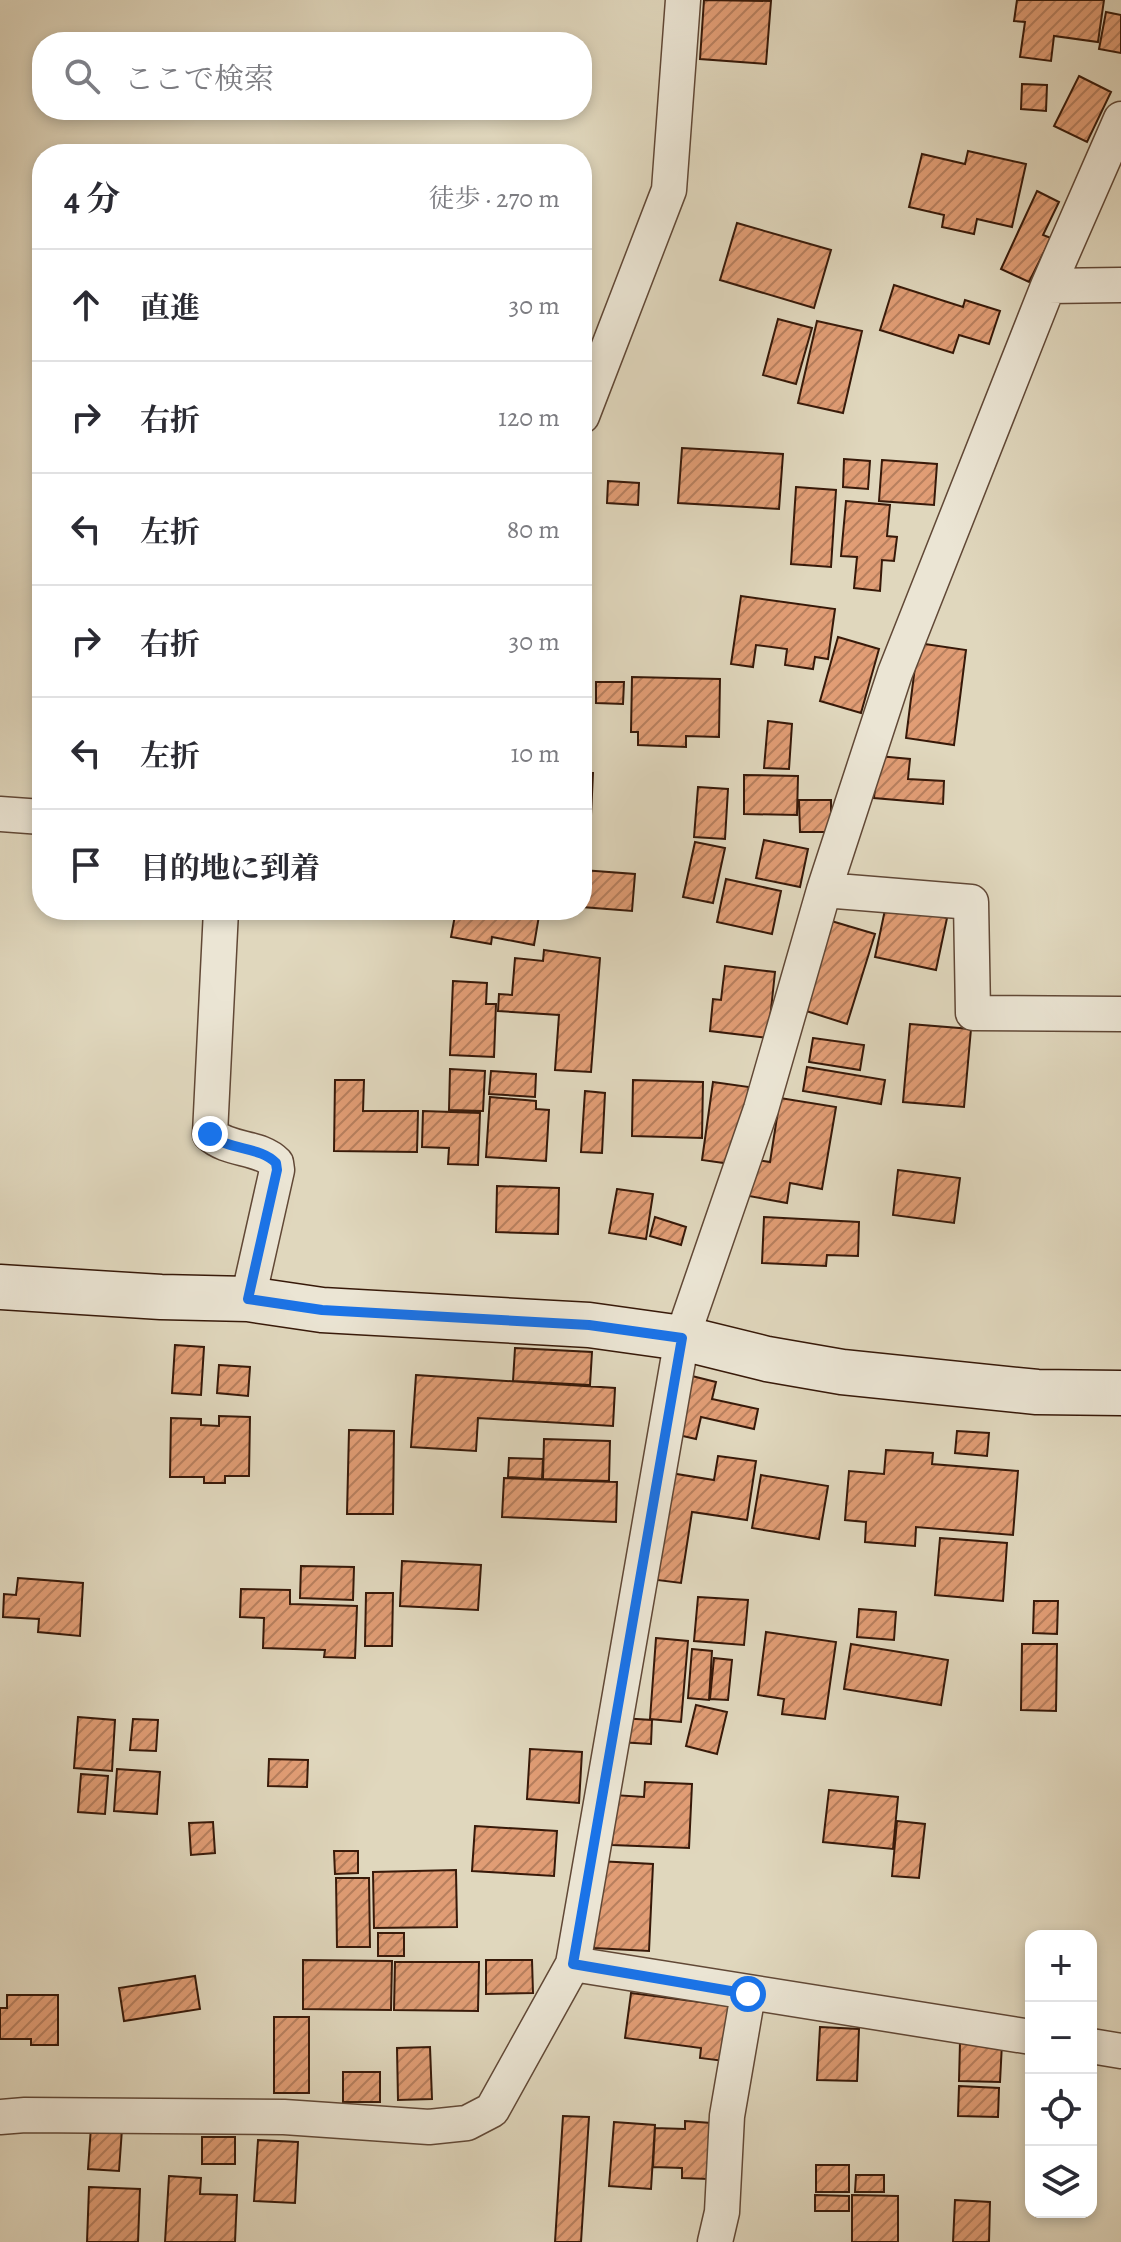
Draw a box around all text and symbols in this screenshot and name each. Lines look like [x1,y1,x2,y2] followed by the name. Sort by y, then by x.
[32,32,592,120] search box
[60,54,104,98] icon: search
[124,59,274,99] text: ここで検索
[64,175,120,222] text: 4 分
[429,181,560,216] text: 徒歩 · 270 m
[64,283,108,327] icon: ahead
[140,288,200,328] text: 直進
[509,288,560,323] text: 30 m
[64,395,108,439] icon: right
[140,400,200,440] text: 右折
[498,400,560,435] text: 120 m
[64,507,108,551] icon: left
[140,512,200,552] text: 左折
[507,512,560,547] text: 80 m
[64,619,108,663] icon: right
[140,624,200,664] text: 右折
[509,624,560,659] text: 30 m
[64,731,108,775] icon: left
[140,736,200,776] text: 左折
[510,736,560,771] text: 10 m
[64,843,108,887] icon: arrive
[140,848,320,888] text: 目的地に到着
[192,1116,228,1152] route end
[1025,1930,1097,2218] map controls
[1025,1930,1097,2002] button: +
[730,1976,766,2012] route start
[1025,2002,1097,2074] button: −
[1025,2074,1097,2146] button: locate
[1025,2146,1097,2218] button: layers

